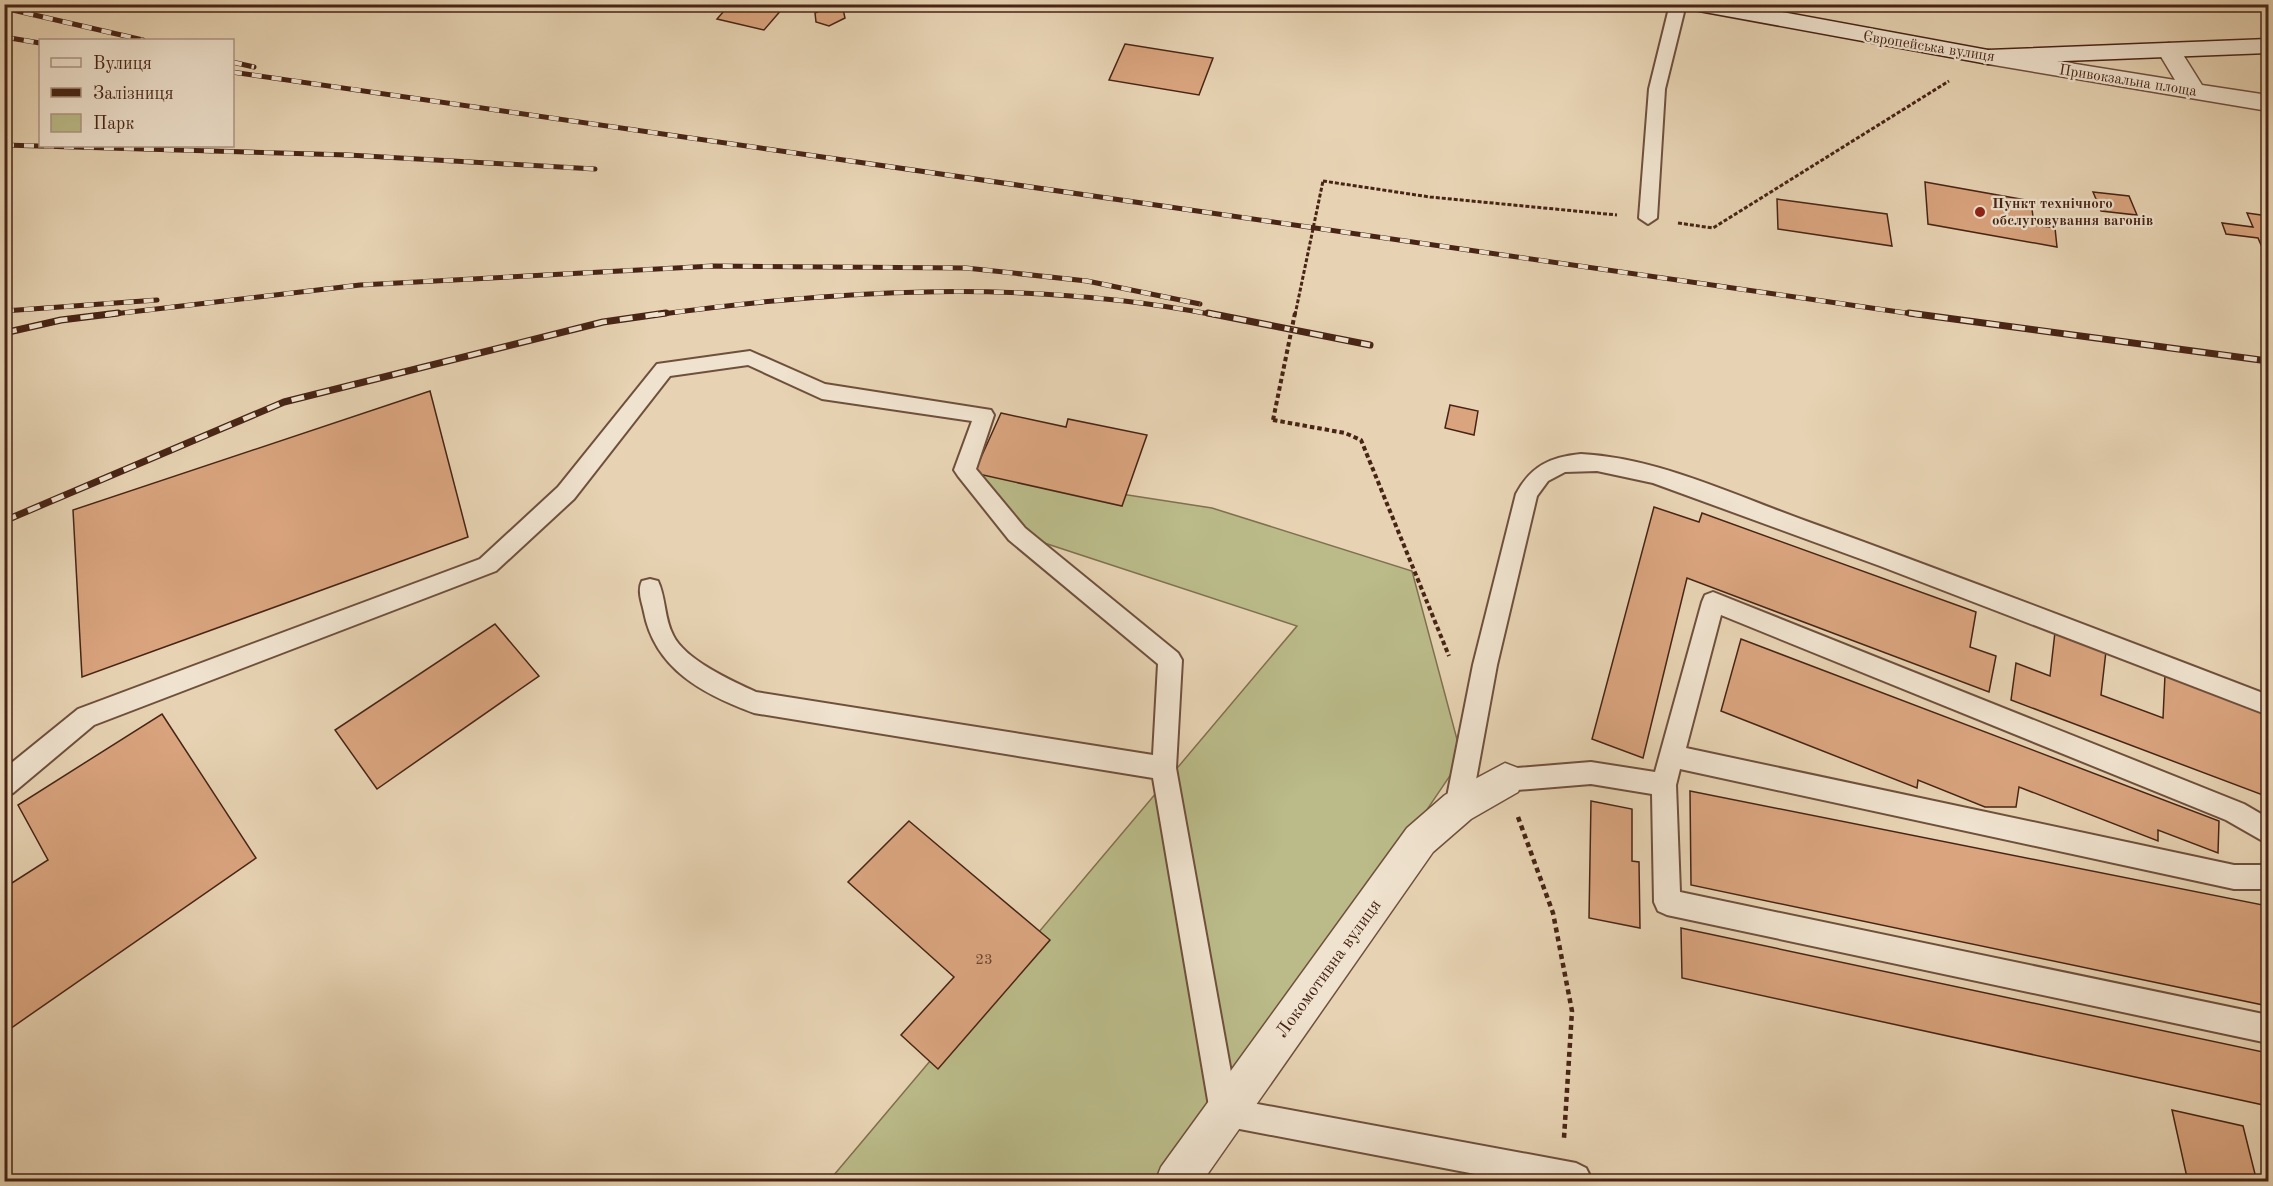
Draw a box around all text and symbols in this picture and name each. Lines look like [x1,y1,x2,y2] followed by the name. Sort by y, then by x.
[1862,30,1996,65] street label: Європейська вулиця
[39,39,234,147] legend
[93,55,152,73] text: Вулиця
[2058,63,2198,100] street label: Привокзальна площа
[93,85,174,103] text: Залізниця
[93,115,134,133] text: Парк
[1992,197,2153,229] place label: Пункт технічного обслуговування вагонів
[1973,205,1987,219] marker: Пункт технічного обслуговування вагонів
[1273,896,1385,1041] street label: Локомотивна вулиця
[975,953,993,968] house number: 23

